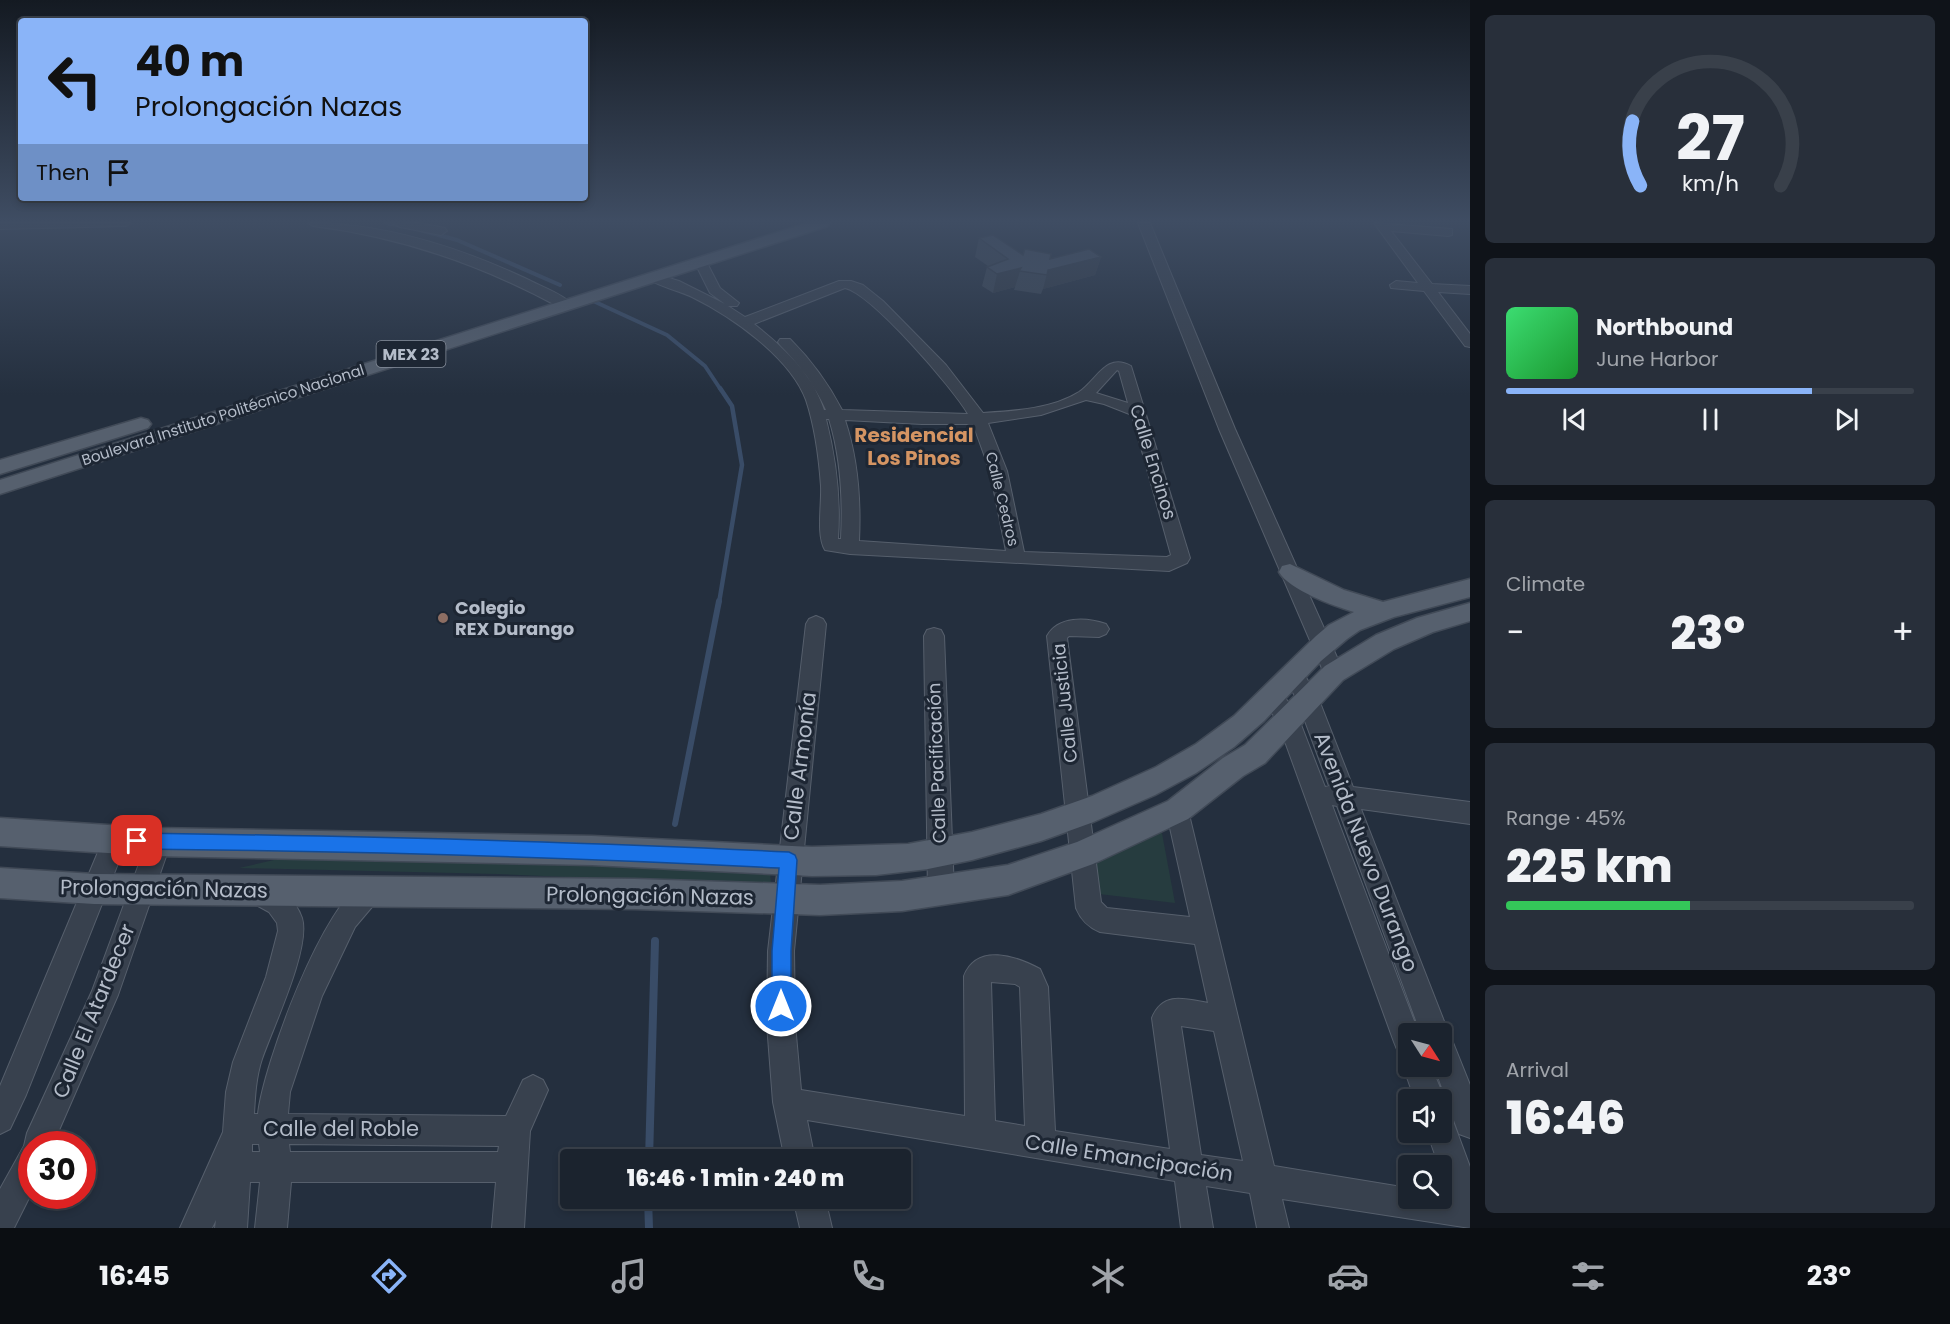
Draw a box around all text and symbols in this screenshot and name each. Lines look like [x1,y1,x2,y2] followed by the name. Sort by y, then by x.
[135,32,244,91] text: 40 m
[36,42,114,120] icon: left
[135,88,402,125] text: Prolongación Nazas
[1675,94,1745,182] text: 27
[102,156,135,189] icon: arrive
[36,157,90,188] text: Then
[1681,168,1739,199] text: km/h
[1596,312,1733,343] text: Northbound
[376,341,446,367] road number: MEX 23
[1596,345,1719,373] text: June Harbor
[79,359,367,470] street label: Boulevard Instituto Politécnico Nacional
[1124,401,1183,523] street label: Calle Encinos
[1558,403,1591,436] icon: previous
[1694,403,1727,436] icon: pause
[1830,403,1863,436] icon: next
[854,421,974,472] district label: Residencial Los Pinos
[981,450,1024,548] street label: Calle Cedros
[1506,570,1585,598] text: Climate
[455,595,574,641] place label: Colegio REX Durango
[1670,602,1745,665] text: 23°
[1506,609,1524,656] text: −
[1891,609,1914,656] text: +
[436,611,450,625] marker: Colegio REX Durango
[1046,642,1083,764] street label: Calle Justicia
[921,682,952,844] street label: Calle Pacificación
[776,690,823,842] street label: Calle Armonía
[1307,728,1426,976] street label: Avenida Nuevo Durango
[1506,804,1626,832] text: Range · 45%
[111,815,162,866] pin
[120,824,153,857] icon: arrive
[1506,835,1672,898] text: 225 km
[60,872,268,905] street label: Prolongación Nazas
[546,879,754,912] street label: Prolongación Nazas
[45,919,142,1102] street label: Calle El Atardecer
[749,974,813,1038] position arrow
[1398,1023,1452,1077] north arrow
[1398,1023,1452,1209] map controls
[1506,1056,1569,1084] text: Arrival
[1506,1087,1625,1150] text: 16:46
[1398,1089,1452,1143] button: sound
[263,1114,419,1143] street label: Calle del Roble
[1023,1127,1235,1188] street label: Calle Emancipación
[18,1131,96,1209] speed limit sign: 30
[1398,1155,1452,1209] button: search
[627,1163,844,1194] text: 16:46 · 1 min · 240 m
[368,1255,410,1297] icon: directions
[608,1255,650,1297] icon: music
[847,1255,889,1297] icon: phone
[1087,1255,1129,1297] icon: climate
[1327,1255,1369,1297] icon: car
[1567,1255,1609,1297] icon: filters
[99,1257,170,1294] text: 16:45
[1807,1257,1851,1294] text: 23°

